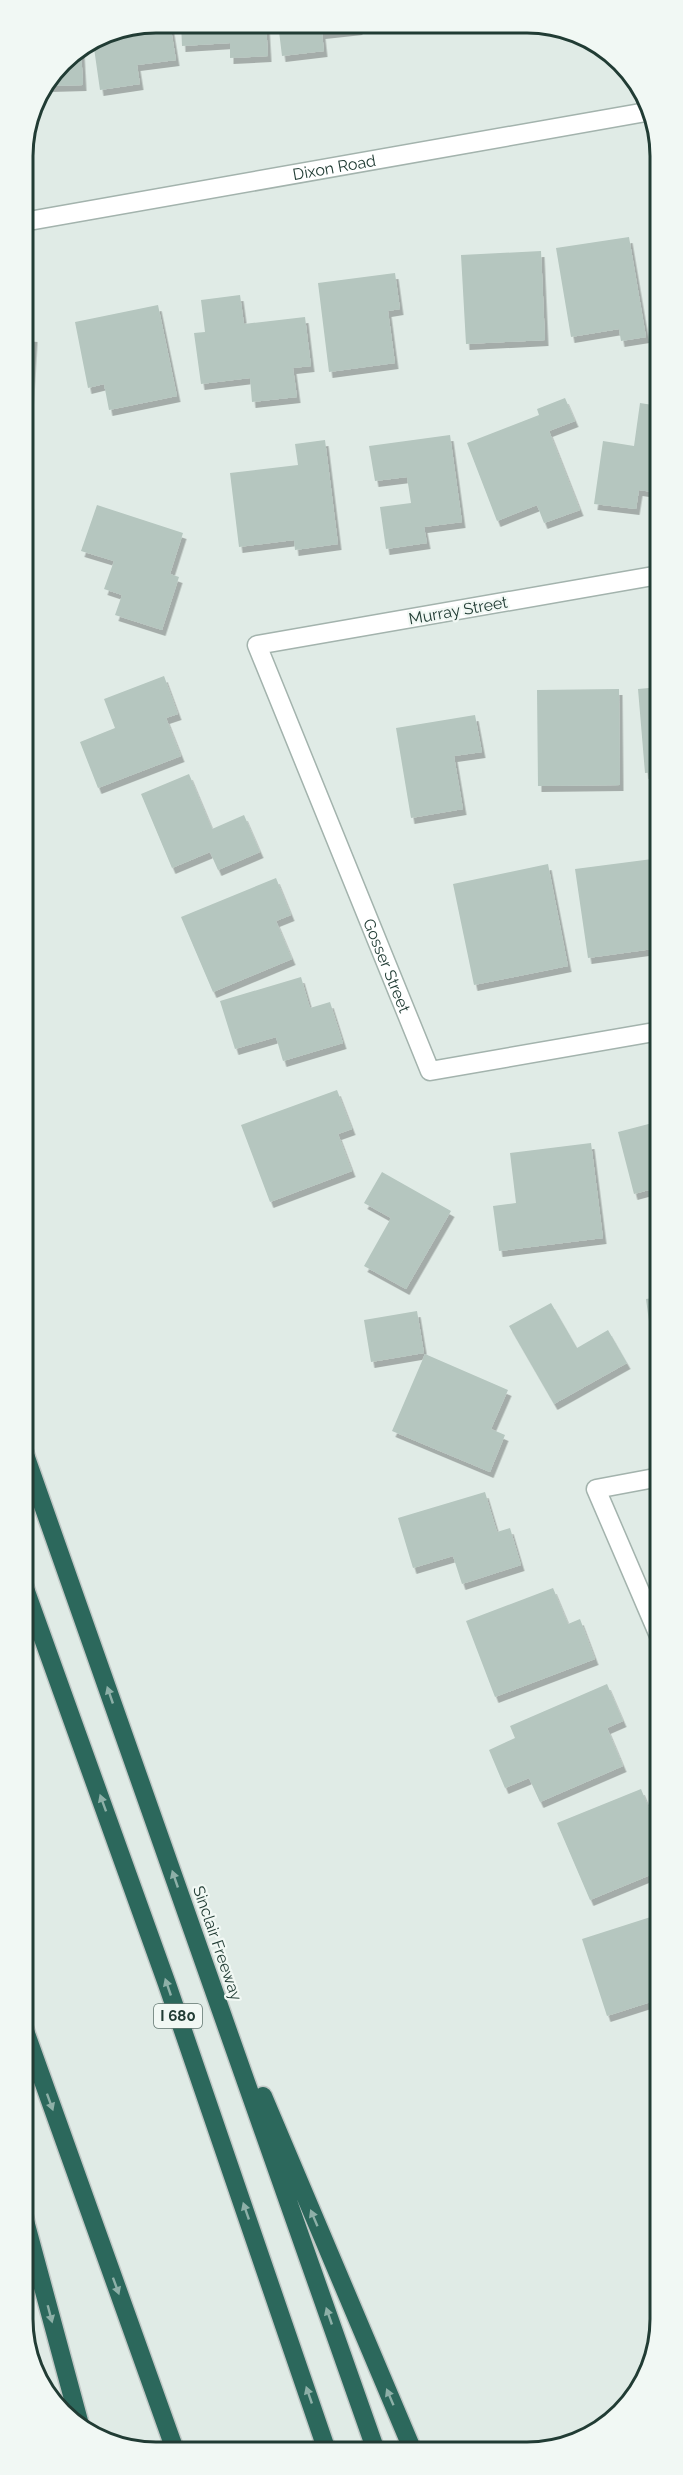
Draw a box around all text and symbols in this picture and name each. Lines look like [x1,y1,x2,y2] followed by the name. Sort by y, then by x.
[291,151,377,184] street label: Dixon Road
[407,592,510,629] street label: Murray Street
[359,916,414,1016] street label: Gosser Street
[104,1686,114,1704] one-way arrow
[97,1794,107,1812] one-way arrow
[169,1870,179,1888] one-way arrow
[189,1883,246,2003] street label: Sinclair Freeway
[163,1978,172,1996] one-way arrow
[154,2004,202,2028] road number: I 680
[46,2093,56,2111] one-way arrow
[240,2201,250,2219] one-way arrow
[309,2208,319,2226] one-way arrow
[112,2277,122,2295] one-way arrow
[46,2305,55,2323] one-way arrow
[323,2307,333,2325] one-way arrow
[303,2386,313,2404] one-way arrow
[385,2388,395,2406] one-way arrow

